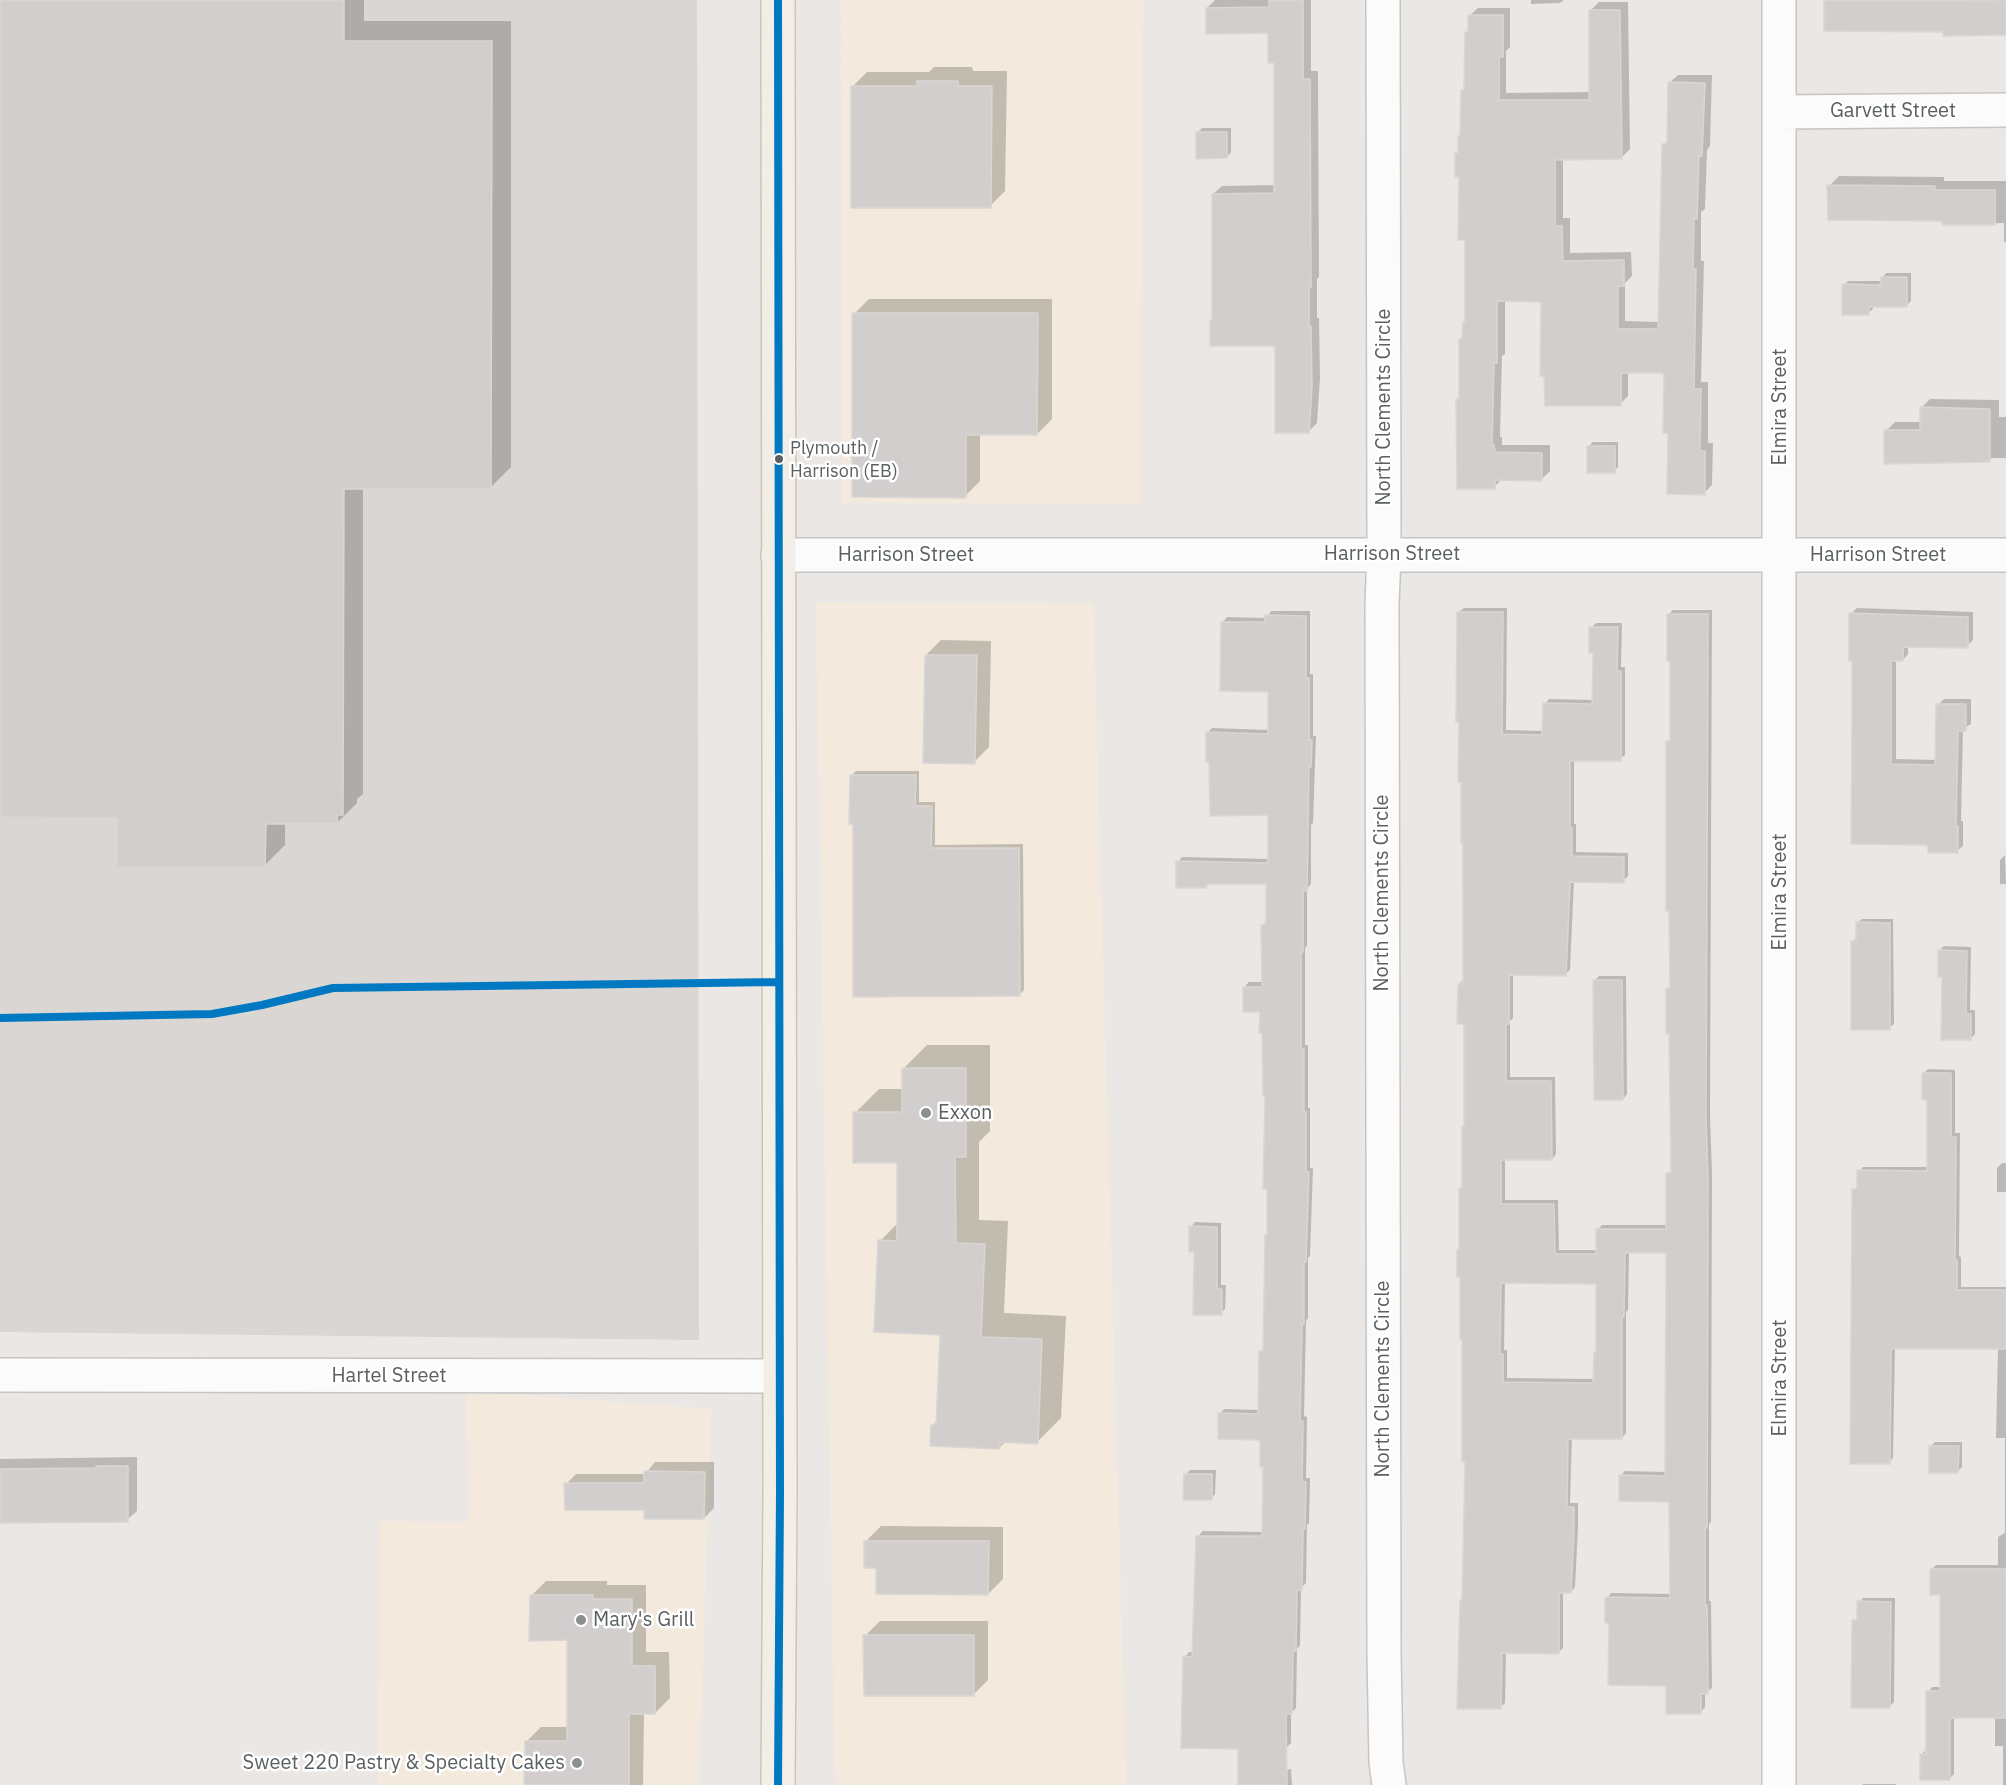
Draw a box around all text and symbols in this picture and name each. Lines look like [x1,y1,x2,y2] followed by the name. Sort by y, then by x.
[1830,99,1956,123] street label: Garvett Street
[1372,308,1396,506] street label: North Clements Circle
[1768,348,1792,466] street label: Elmira Street
[790,438,898,480] place label: Plymouth / Harrison (EB)
[773,453,785,465] marker: Plymouth / Harrison (EB)
[1324,542,1460,566] street label: Harrison Street
[838,543,974,567] street label: Harrison Street
[1810,543,1946,567] street label: Harrison Street
[1370,794,1394,992] street label: North Clements Circle
[1768,833,1792,951] street label: Elmira Street
[938,1101,992,1125] place label: Exxon
[919,1106,933,1120] marker: Exxon
[1371,1280,1395,1478] street label: North Clements Circle
[1768,1319,1792,1437] street label: Elmira Street
[331,1364,447,1388] street label: Hartel Street
[593,1608,694,1632] place label: Mary's Grill
[574,1613,588,1627] marker: Mary's Grill
[243,1751,565,1775] place label: Sweet 220 Pastry & Specialty Cakes
[570,1756,584,1770] marker: Sweet 220 Pastry & Specialty Cakes

